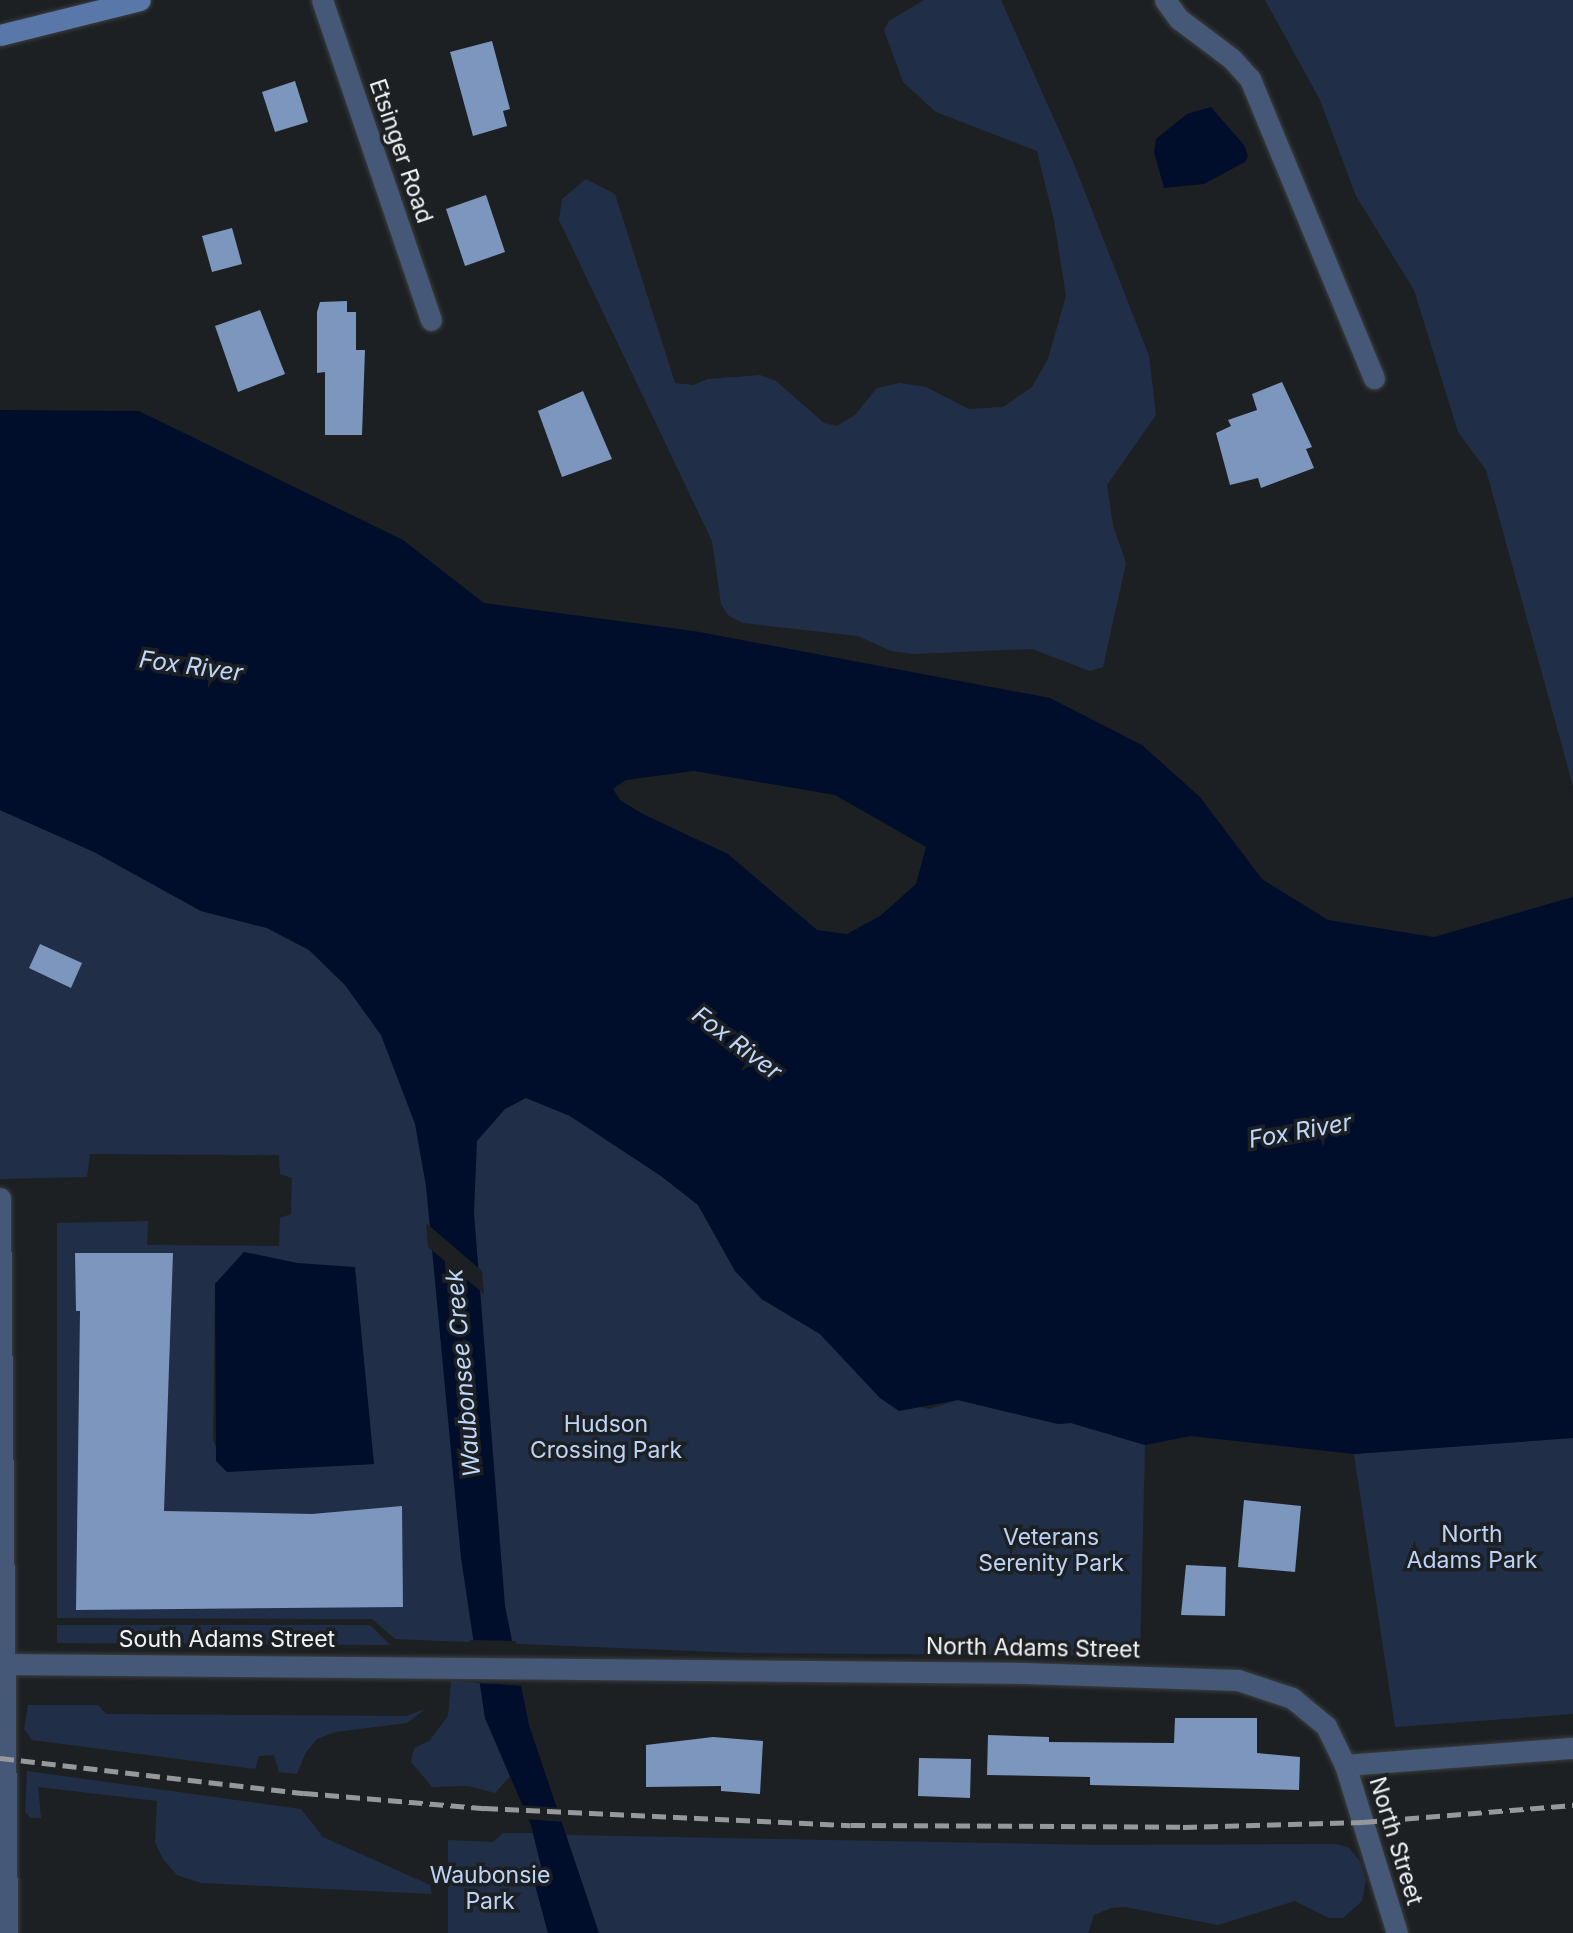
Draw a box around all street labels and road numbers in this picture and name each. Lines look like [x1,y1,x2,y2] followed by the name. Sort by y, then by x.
[363,75,439,227] street label: Etsinger Road
[119,1625,335,1653] street label: South Adams Street
[926,1632,1140,1664] street label: North Adams Street
[1363,1774,1429,1908] street label: North Street

